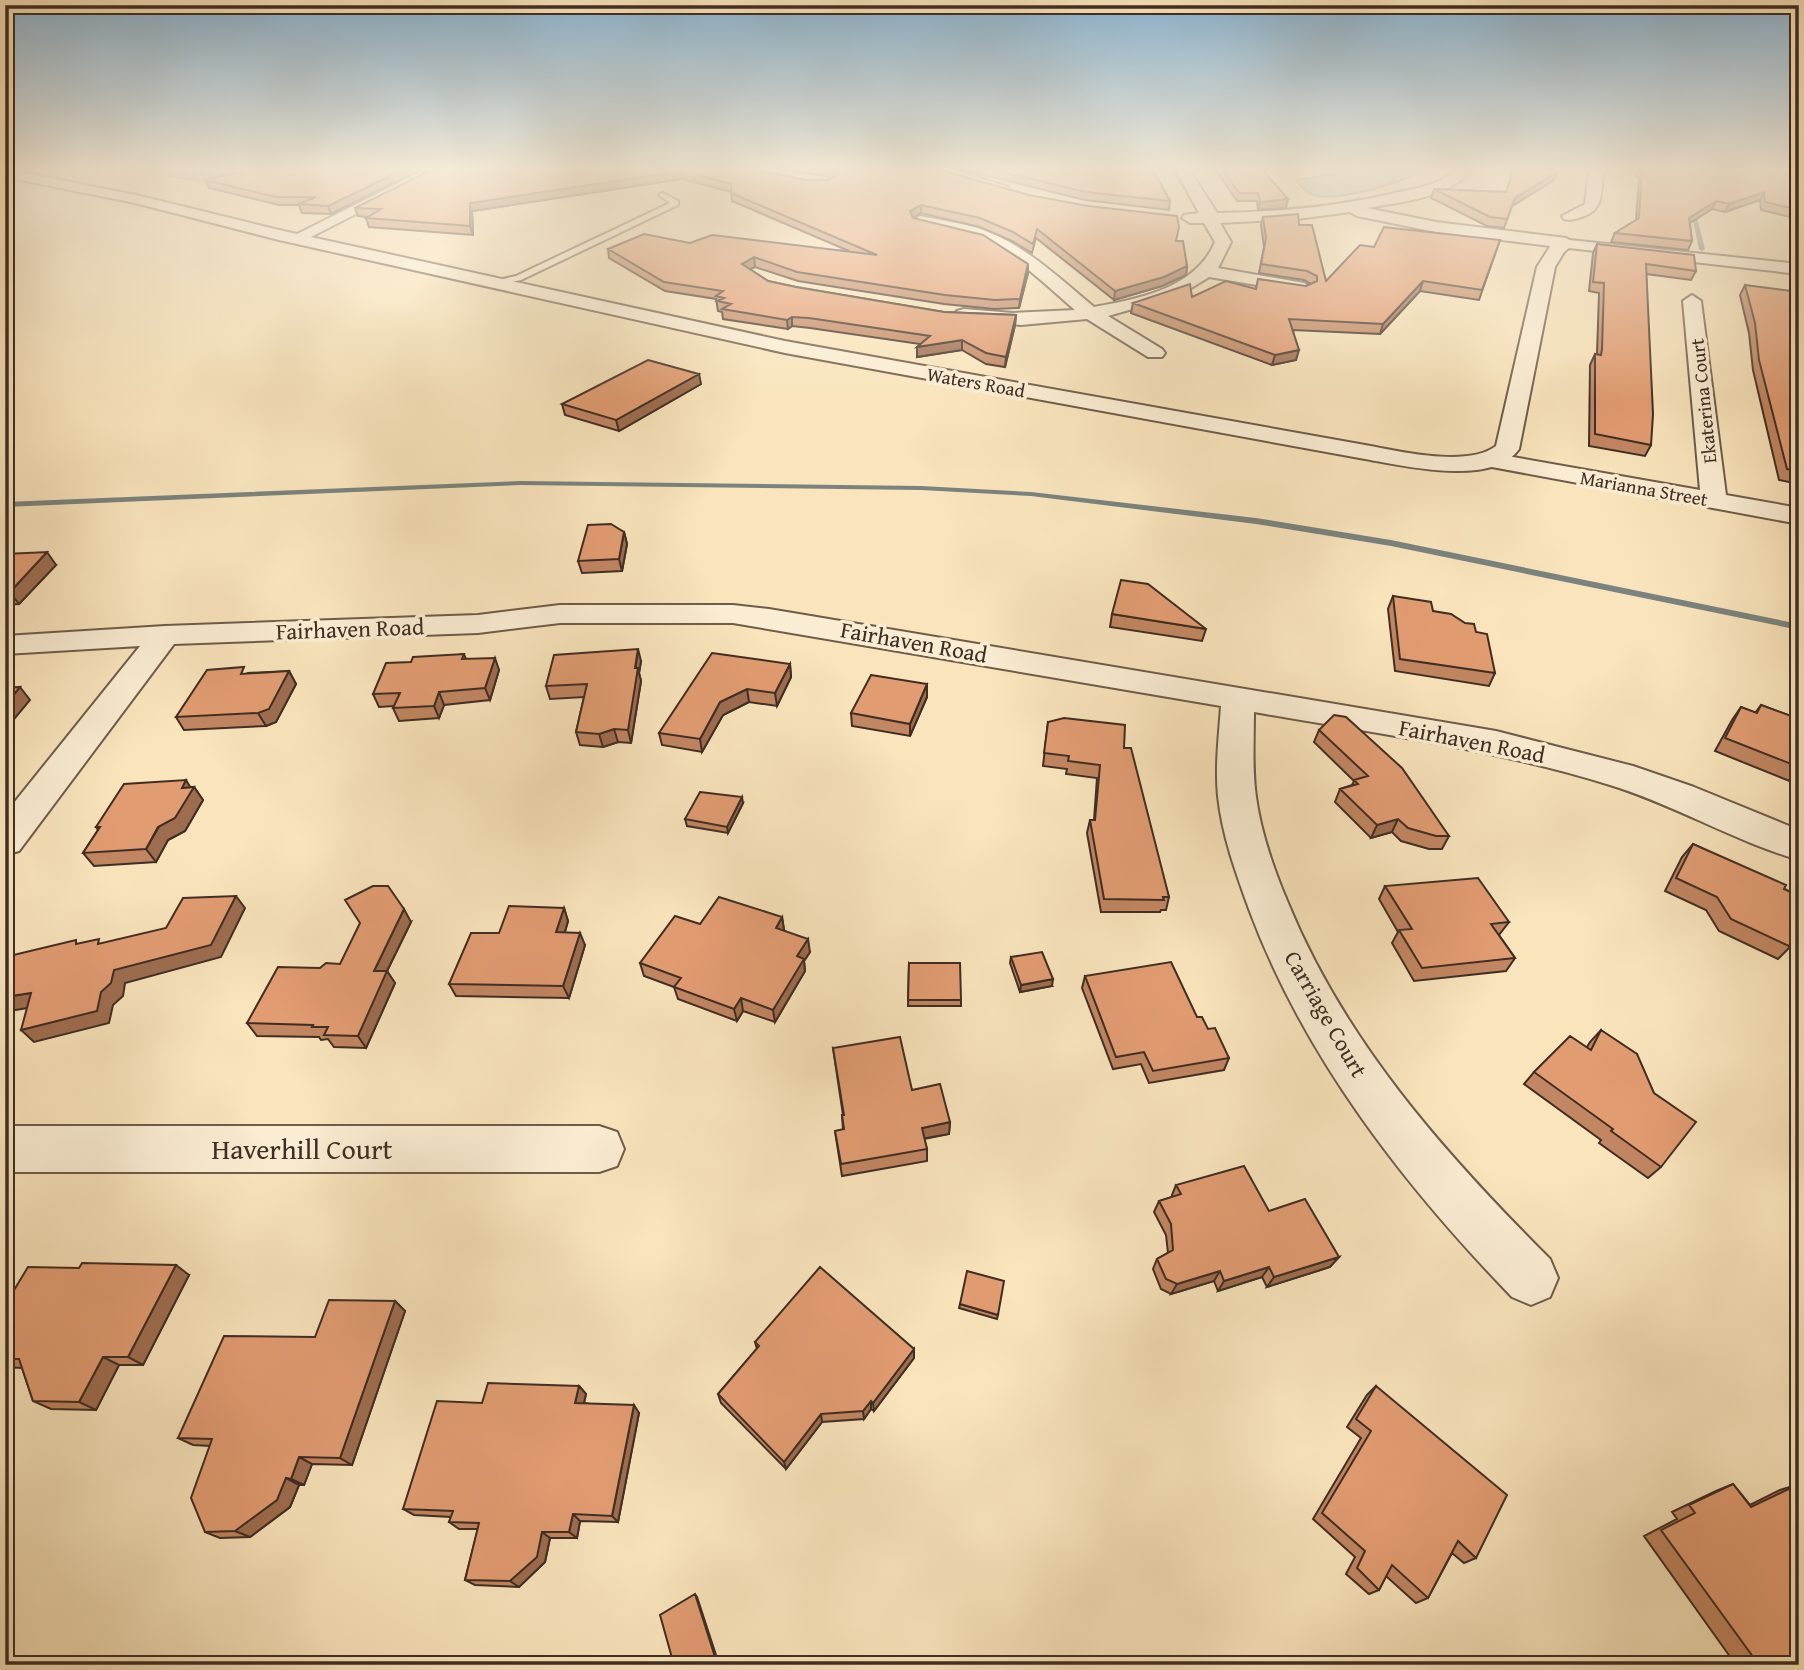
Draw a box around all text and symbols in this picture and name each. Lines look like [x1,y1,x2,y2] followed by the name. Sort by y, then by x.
[1682,337,1723,465] street label: Ekaterina Court
[925,360,1028,405] street label: Waters Road
[1578,463,1710,513] street label: Marianna Street
[275,609,425,648] street label: Fairhaven Road
[838,612,991,671] street label: Fairhaven Road
[1396,710,1549,771] street label: Fairhaven Road
[1277,944,1376,1083] street label: Carriage Court
[212,1128,393,1169] street label: Haverhill Court

